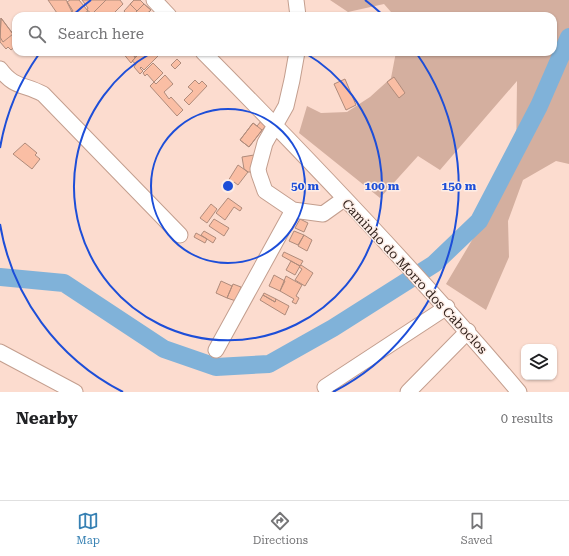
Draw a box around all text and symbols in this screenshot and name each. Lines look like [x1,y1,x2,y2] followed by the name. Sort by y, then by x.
[12,12,557,56] search box
[26,23,48,45] icon: search
[58,25,144,43] text: Search here
[221,179,235,193] centre of rings
[291,179,319,193] text: 50 m
[365,179,400,193] text: 100 m
[442,179,477,193] text: 150 m
[339,196,490,357] street label: Caminho do Morro dos Caboclos
[521,344,557,380] map controls
[521,344,557,380] button: layers
[16,408,78,428] text: Nearby
[501,411,553,426] text: 0 results
[76,510,100,547] tab: Map
[253,510,308,547] tab: Directions
[461,510,493,547] tab: Saved

